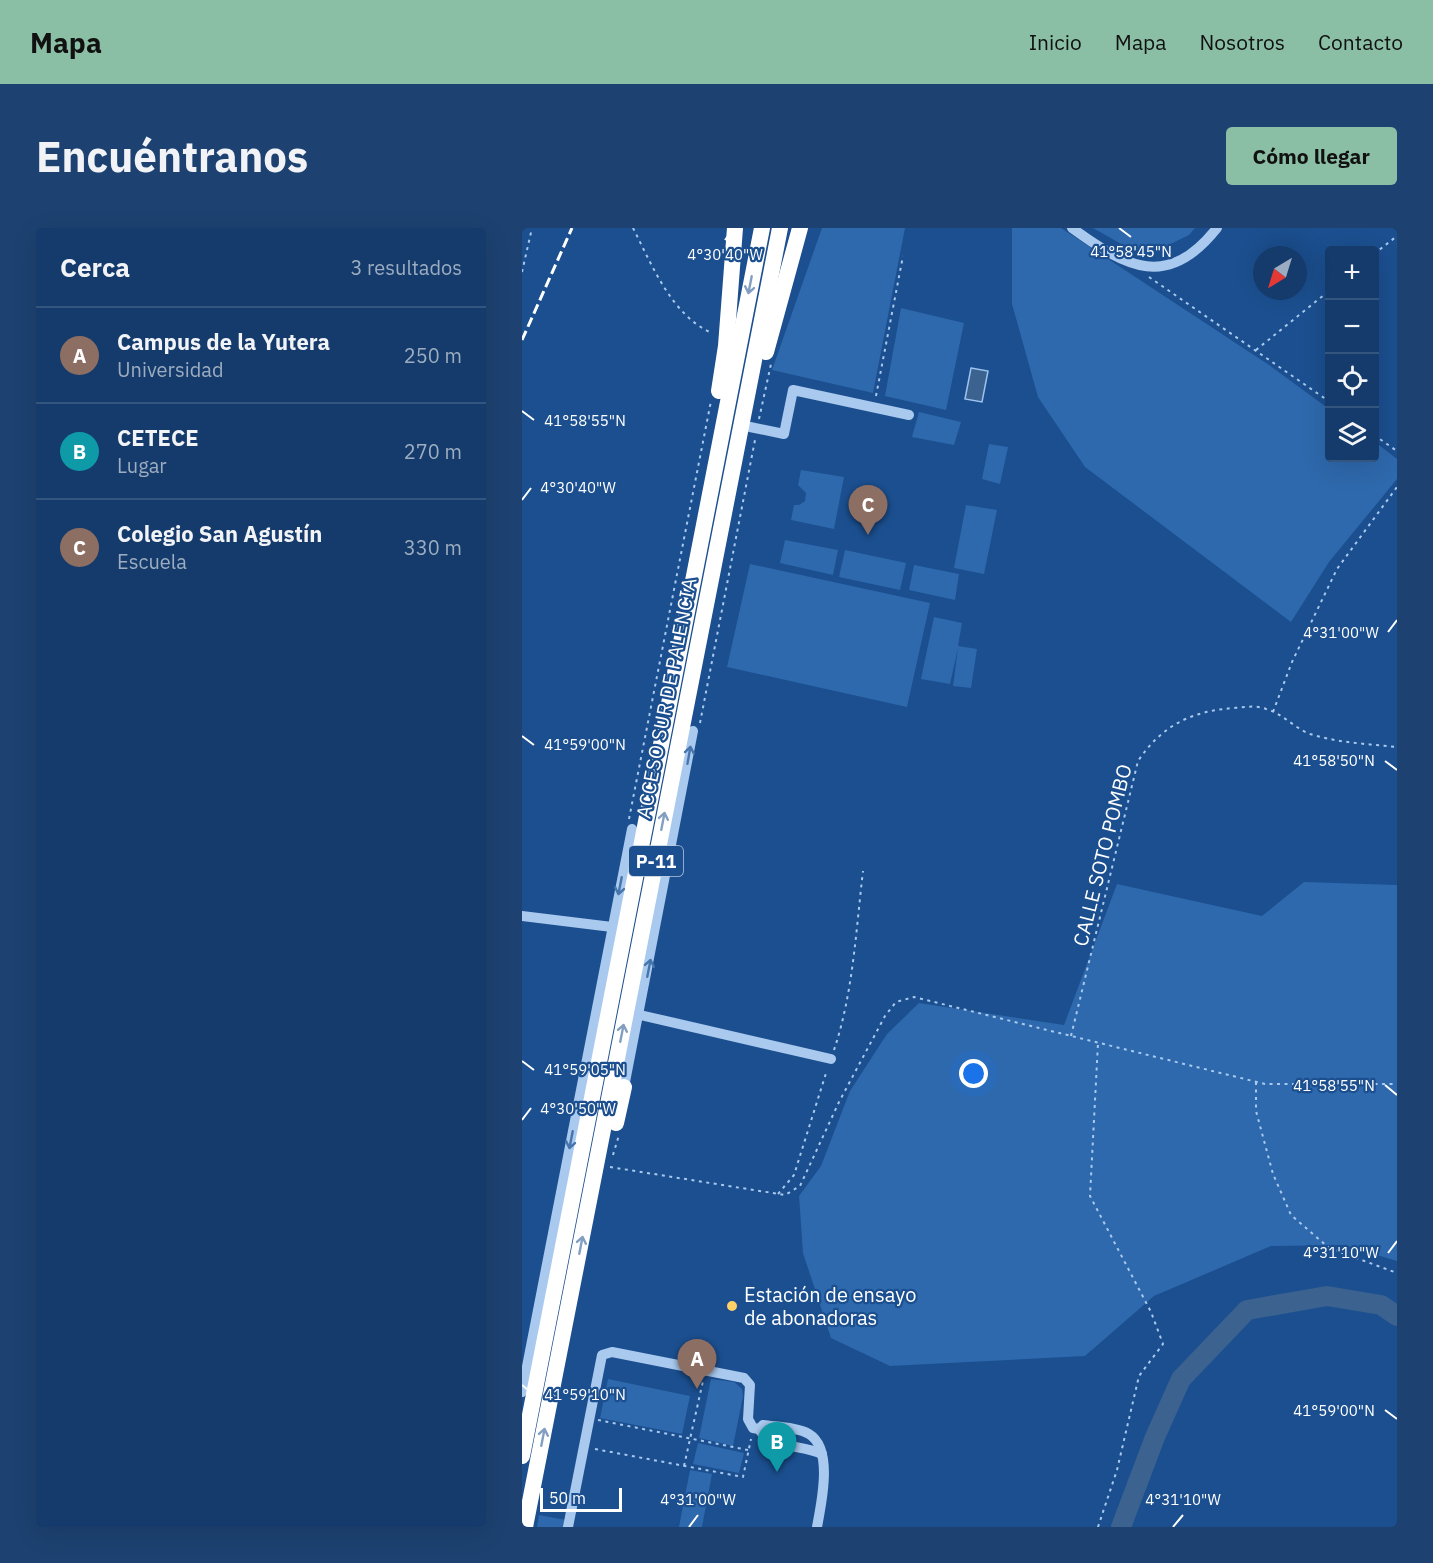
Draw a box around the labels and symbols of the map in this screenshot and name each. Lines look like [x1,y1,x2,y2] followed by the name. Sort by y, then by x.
[1090,242,1172,261] text: 41°58'45"N
[687,245,763,264] text: 4°30'40"W
[1253,246,1307,300] north arrow
[744,275,755,295] one-way arrow
[544,411,626,430] text: 41°58'55"N
[540,478,616,497] text: 4°30'40"W
[848,486,888,535] pin: C
[629,575,703,821] street label: ACCESO SUR DE PALENCIA
[1303,623,1379,642] text: 4°31'00"W
[544,735,626,754] text: 41°59'00"N
[683,746,694,766] one-way arrow
[1293,751,1375,770] text: 41°58'50"N
[1066,761,1138,949] street label: CALLE SOTO POMBO
[658,812,669,832] one-way arrow
[629,846,683,876] road number: P-11
[614,876,625,896] one-way arrow
[644,958,655,978] one-way arrow
[617,1024,628,1044] one-way arrow
[959,1059,988,1088] your location
[544,1060,626,1079] text: 41°59'05"N
[1293,1076,1375,1095] text: 41°58'55"N
[540,1099,616,1118] text: 4°30'50"W
[565,1129,576,1149] one-way arrow
[576,1236,587,1256] one-way arrow
[1303,1243,1379,1262] text: 4°31'10"W
[744,1281,916,1331] place label: Estación de ensayo de abonadoras
[725,1299,739,1313] marker: Estación de ensayo de abonadoras
[678,1340,717,1389] pin: A
[544,1385,626,1404] text: 41°59'10"N
[1293,1401,1375,1420] text: 41°59'00"N
[758,1422,796,1472] pin: B
[538,1427,549,1447] one-way arrow
[540,1485,622,1512] scale bar
[660,1490,736,1509] text: 4°31'00"W
[1145,1490,1221,1509] text: 4°31'10"W

